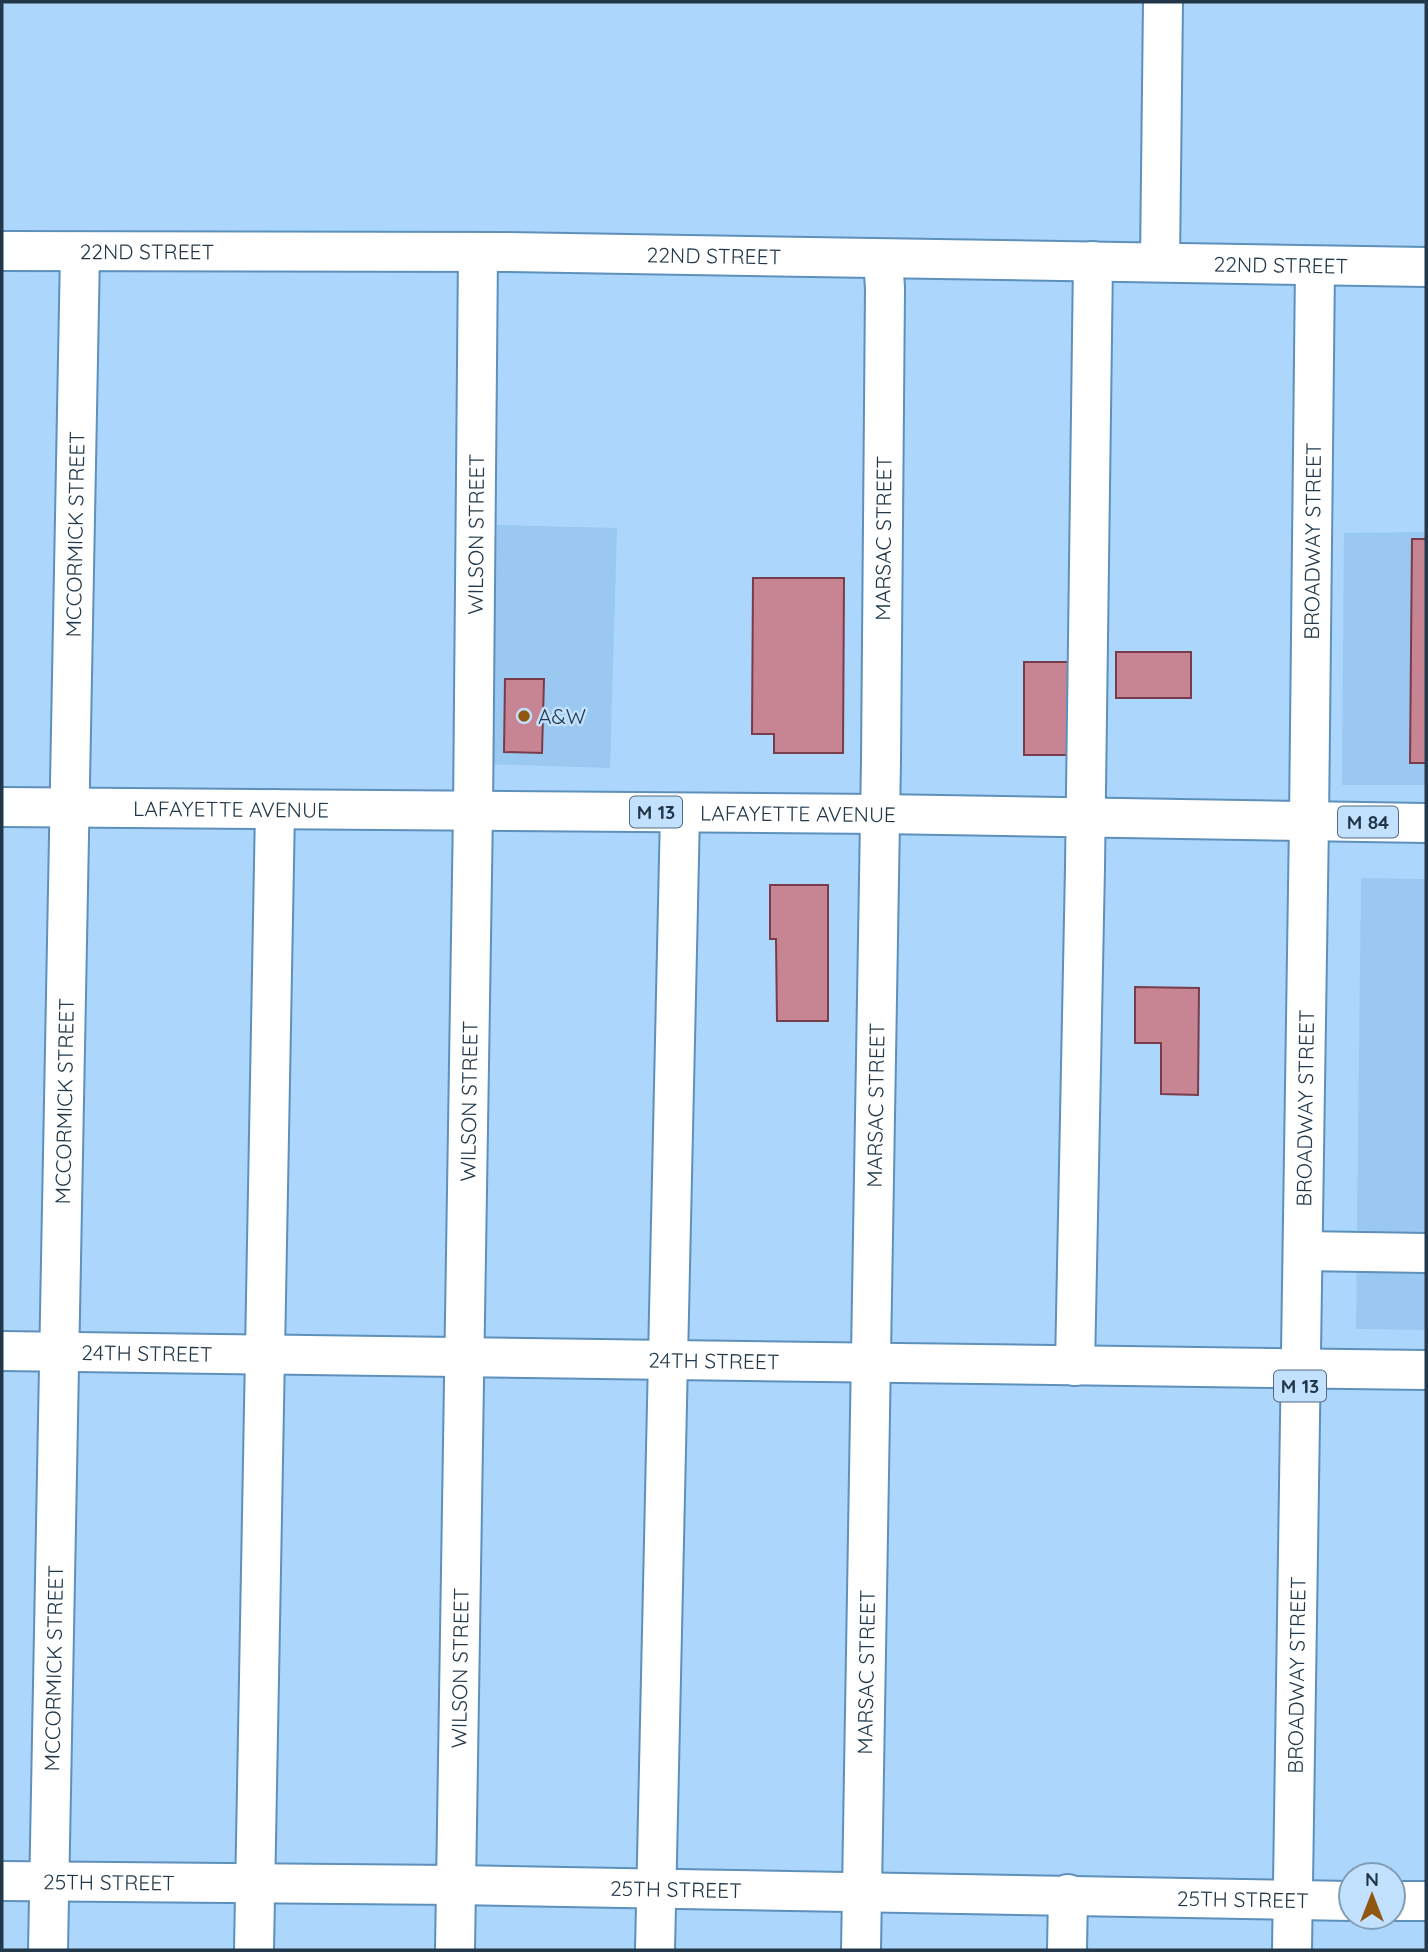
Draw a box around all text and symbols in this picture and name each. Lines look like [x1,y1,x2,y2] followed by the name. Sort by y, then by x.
[80,238,214,264] street label: 22ND STREET
[646,241,781,269] street label: 22ND STREET
[1213,251,1348,279] street label: 22ND STREET
[60,431,90,638] street label: MCCORMICK STREET
[1298,442,1326,640] street label: BROADWAY STREET
[462,454,489,615] street label: WILSON STREET
[869,456,897,621] street label: MARSAC STREET
[538,703,586,729] place label: A&W
[516,708,532,724] marker: A&W
[133,795,329,823] street label: LAFAYETTE AVENUE
[630,796,682,828] road number: M 13
[700,800,896,827] street label: LAFAYETTE AVENUE
[1338,806,1398,838] road number: M 84
[49,998,79,1205] street label: MCCORMICK STREET
[1290,1009,1319,1207] street label: BROADWAY STREET
[454,1021,483,1182] street label: WILSON STREET
[861,1022,890,1188] street label: MARSAC STREET
[81,1339,213,1367] street label: 24TH STREET
[648,1347,780,1374] street label: 24TH STREET
[1274,1370,1326,1402] road number: M 13
[38,1565,68,1771] street label: MCCORMICK STREET
[1282,1576,1311,1774] street label: BROADWAY STREET
[445,1587,474,1749] street label: WILSON STREET
[851,1589,880,1755] street label: MARSAC STREET
[1337,1861,1407,1931] north arrow
[1365,1867,1379,1891] text: N
[43,1868,175,1896] street label: 25TH STREET
[610,1875,742,1903] street label: 25TH STREET
[1177,1885,1309,1913] street label: 25TH STREET

